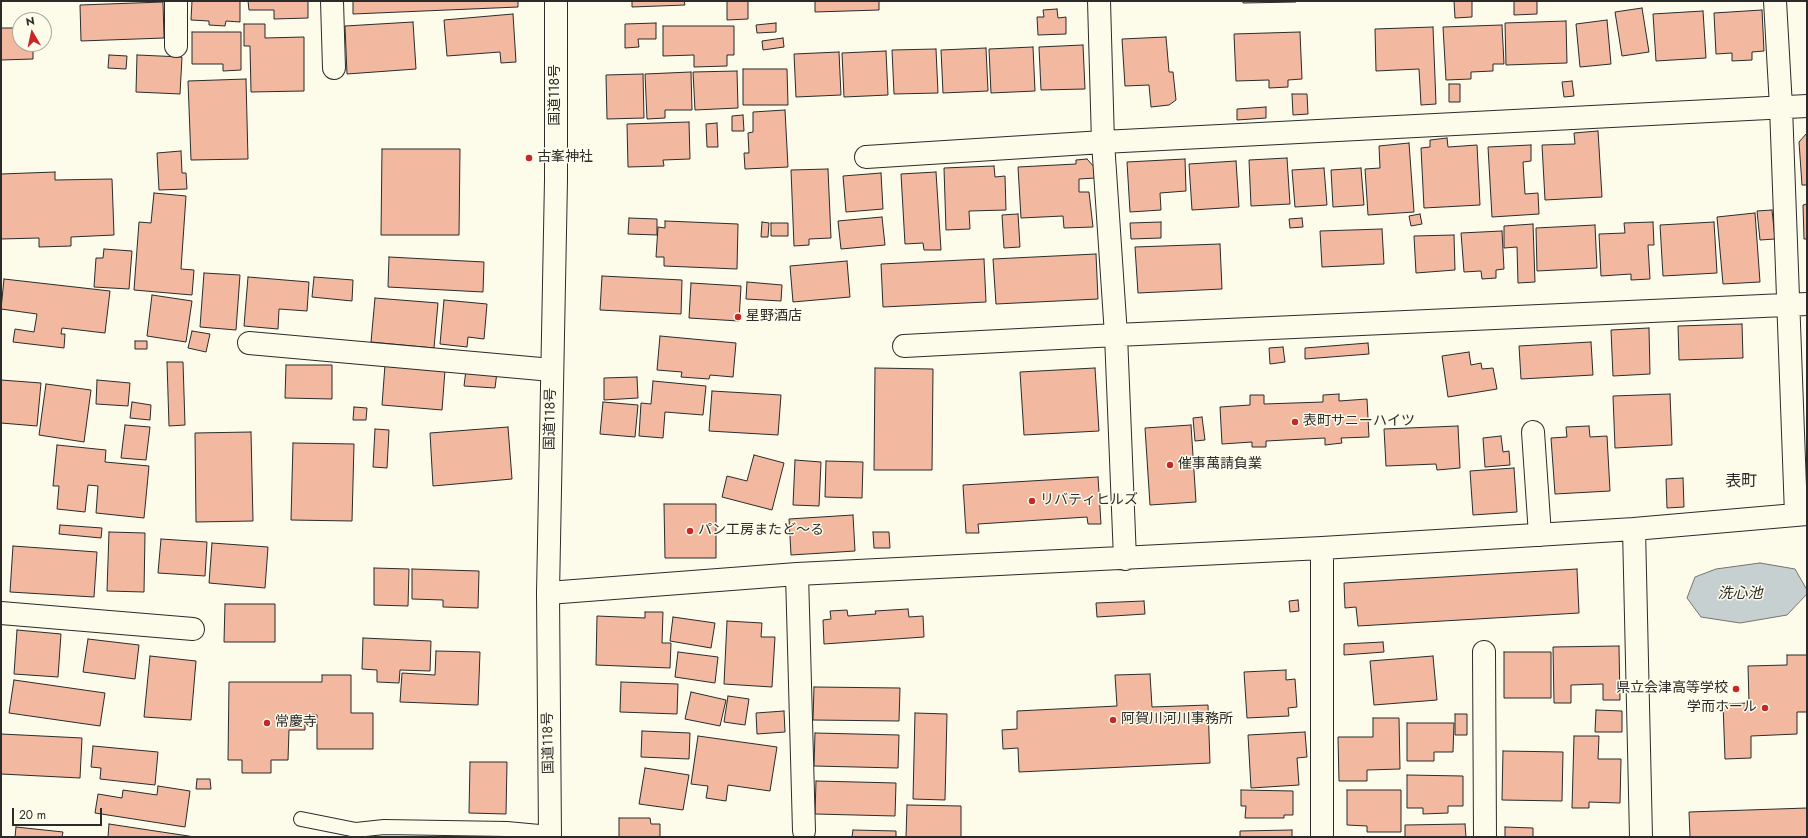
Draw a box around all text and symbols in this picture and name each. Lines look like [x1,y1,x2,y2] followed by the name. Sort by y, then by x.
[12,12,52,52] north arrow
[25,13,36,30] text: N
[548,64,564,126] street label: 国道118号
[537,150,593,166] place label: 古峯神社
[524,153,534,163] marker: 古峯神社
[746,309,802,325] place label: 星野酒店
[733,312,743,322] marker: 星野酒店
[542,388,560,450] street label: 国道118号
[1303,414,1415,430] place label: 表町サニーハイツ
[1290,417,1300,427] marker: 表町サニーハイツ
[1178,457,1262,473] place label: 催事萬請負業
[1165,460,1175,470] marker: 催事萬請負業
[1725,472,1757,492] district label: 表町
[1040,493,1138,509] place label: リバティヒルズ
[1027,496,1037,506] marker: リバティヒルズ
[698,523,824,539] place label: パン工房またど～る
[685,526,695,536] marker: パン工房またど～る
[1718,585,1762,603] water label: 洗心池
[1616,681,1728,697] place label: 県立会津高等学校
[1731,684,1741,694] marker: 県立会津高等学校
[1687,700,1757,716] place label: 学而ホール
[1760,703,1770,713] marker: 学而ホール
[540,712,558,774] street label: 国道118号
[1121,712,1233,728] place label: 阿賀川河川事務所
[275,715,317,731] place label: 常慶寺
[1108,715,1118,725] marker: 阿賀川河川事務所
[262,718,272,728] marker: 常慶寺
[14,800,104,826] scale bar
[19,806,46,824] text: 20 m

